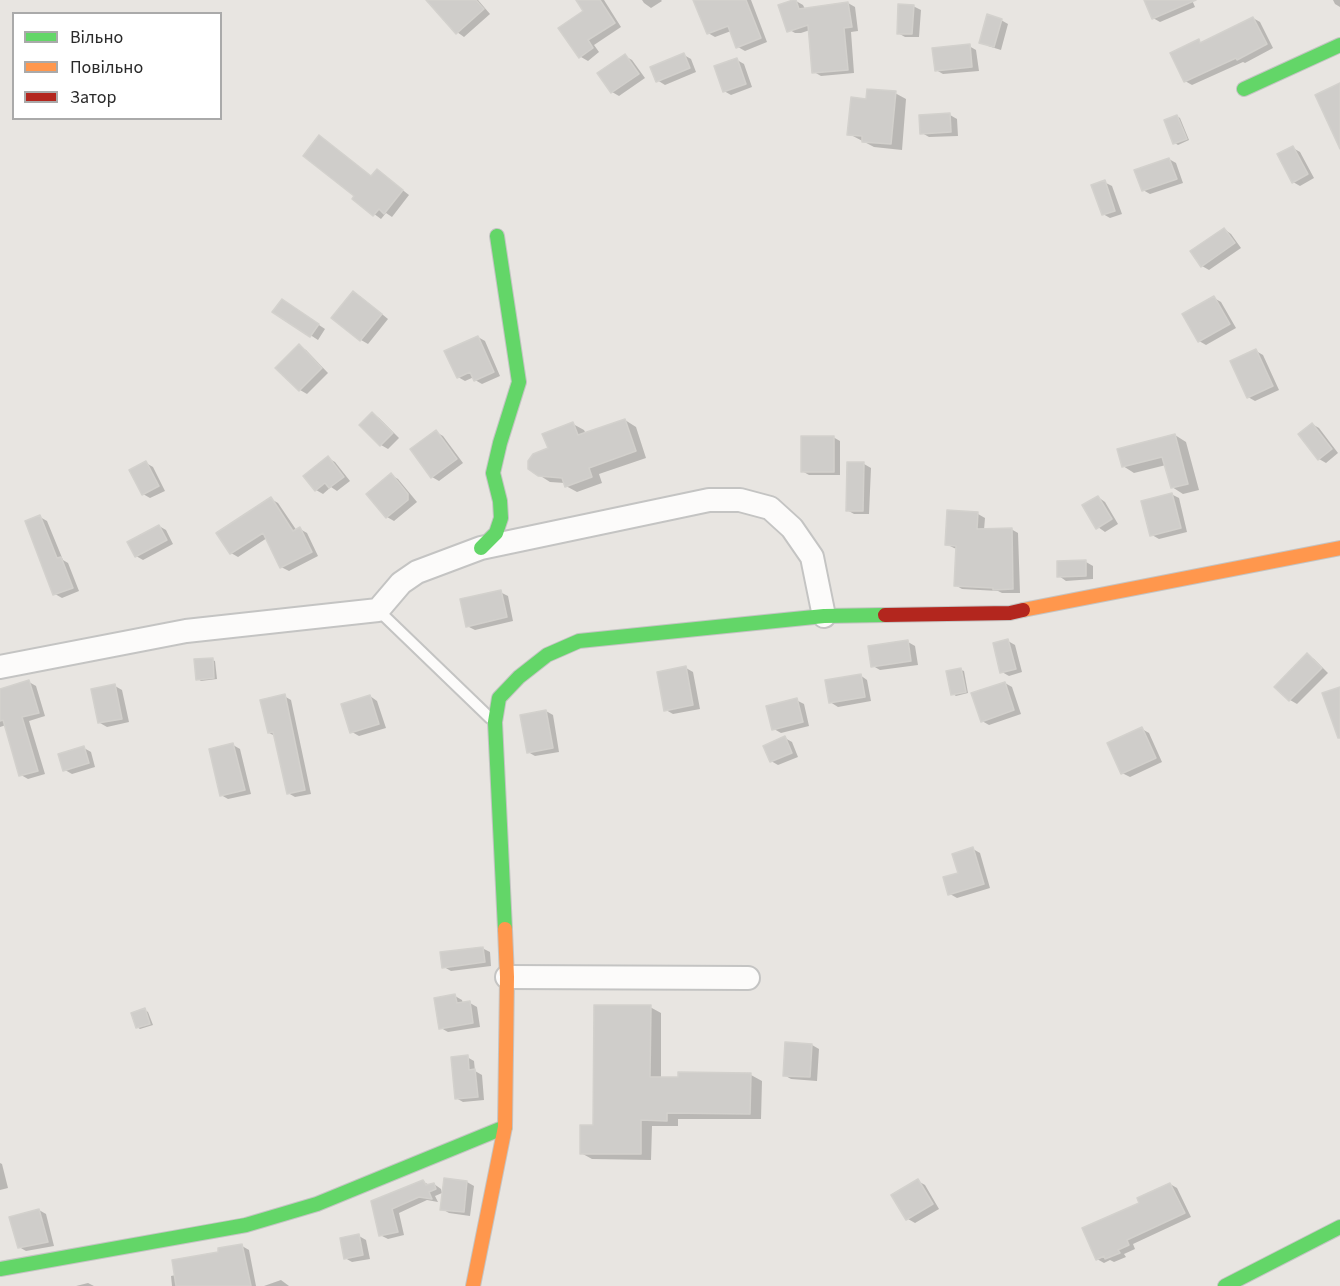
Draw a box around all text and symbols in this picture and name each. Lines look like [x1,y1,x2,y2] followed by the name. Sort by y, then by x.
[12,12,222,120] legend
[70,25,123,50] text: Вільно
[70,55,143,80] text: Повільно
[70,85,117,110] text: Затор

